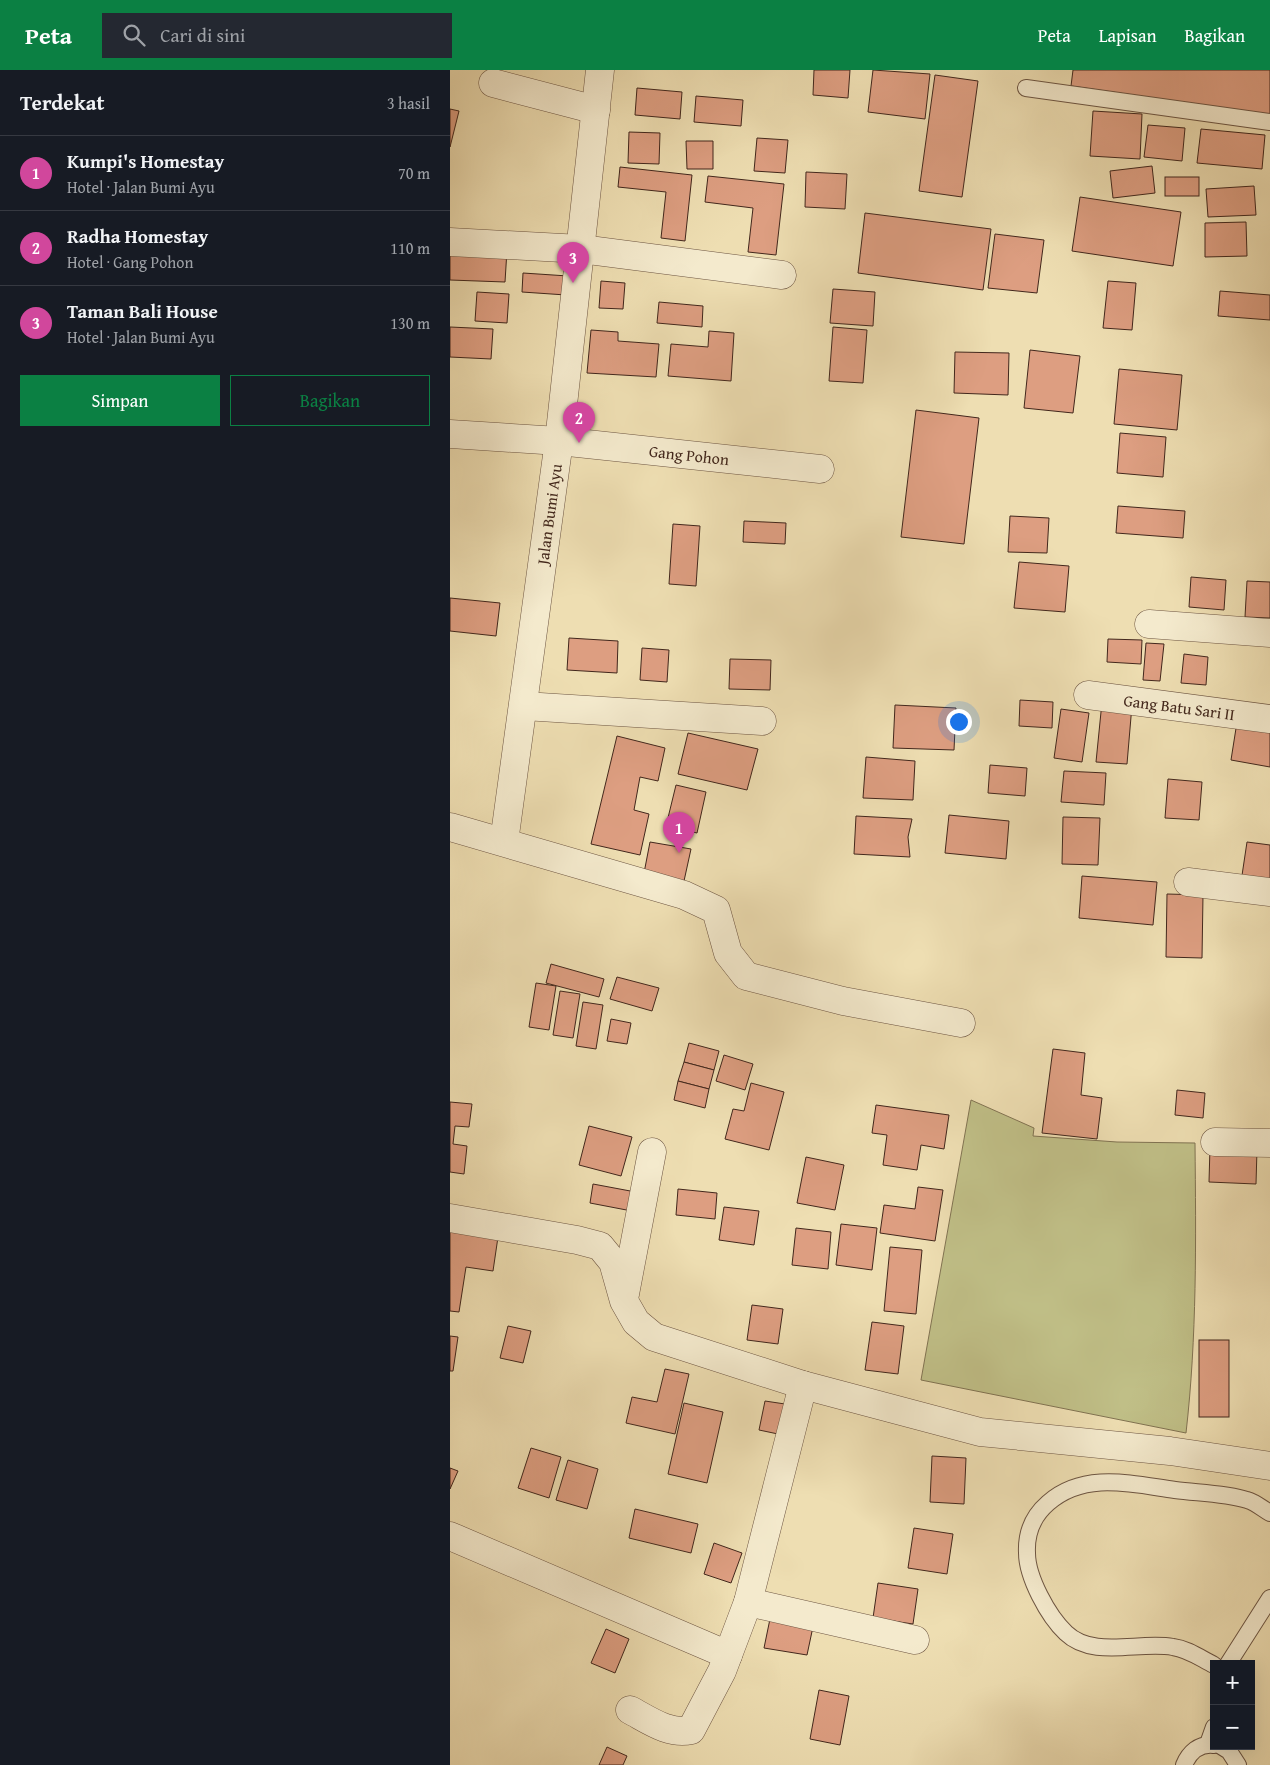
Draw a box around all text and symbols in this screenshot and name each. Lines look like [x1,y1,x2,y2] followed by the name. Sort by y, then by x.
[102,13,452,58] search box
[25,18,72,53] text: Peta
[120,21,148,49] icon: search
[160,21,245,49] text: Cari di sini
[1038,22,1071,49] text: Peta
[1099,22,1157,49] text: Lapisan
[1185,22,1245,49] text: Bagikan
[20,87,104,118] text: Terdekat
[387,91,430,115] text: 3 hasil
[67,147,224,175] text: Kumpi's Homestay
[32,161,40,185] text: 1
[398,161,430,185] text: 70 m
[67,175,215,199] text: Hotel · Jalan Bumi Ayu
[67,222,208,250] text: Radha Homestay
[32,236,40,260] text: 2
[390,236,430,260] text: 110 m
[557,242,589,283] pin: 3
[67,250,194,274] text: Hotel · Gang Pohon
[67,297,218,325] text: Taman Bali House
[32,311,40,335] text: 3
[390,311,430,335] text: 130 m
[67,325,215,349] text: Hotel · Jalan Bumi Ayu
[20,375,220,426] button: Simpan
[230,375,430,426] button: Bagikan
[563,402,595,443] pin: 2
[648,439,730,471] street label: Gang Pohon
[530,462,568,568] street label: Jalan Bumi Ayu
[1122,688,1236,726] street label: Gang Batu Sari II
[946,709,972,735] your location
[663,812,695,853] pin: 1
[1210,1660,1255,1750] map controls
[1210,1660,1255,1705] button: +
[1210,1705,1255,1750] button: −

